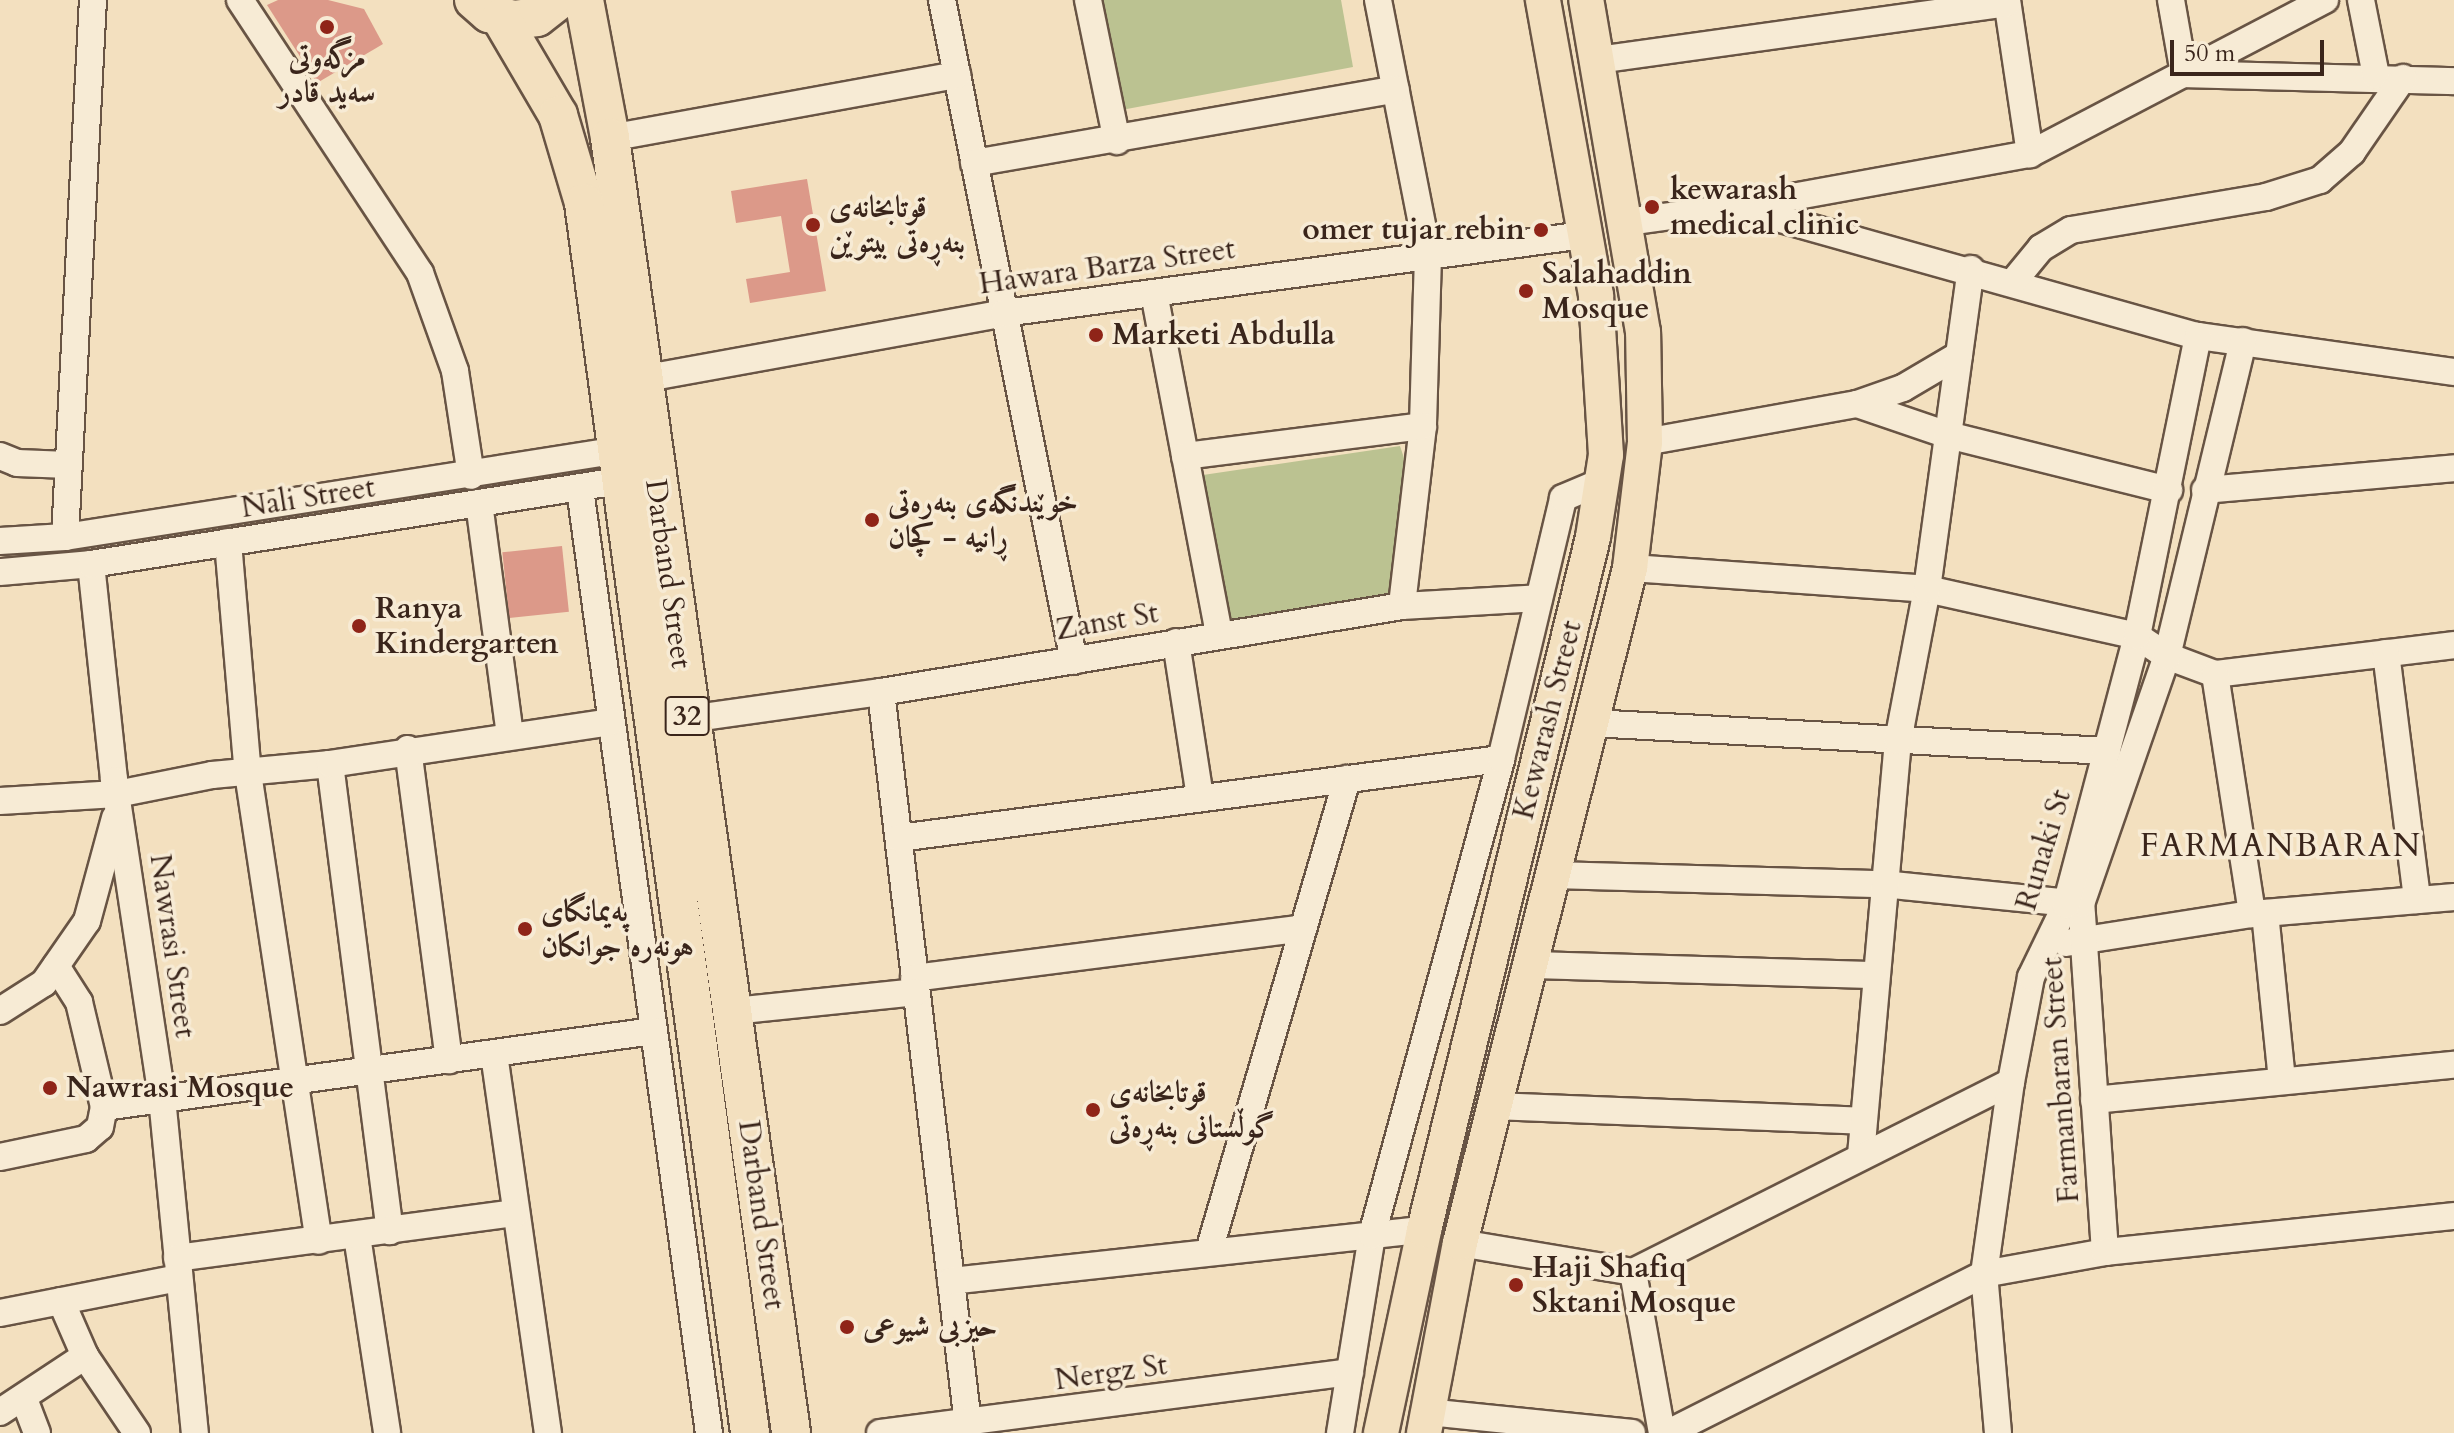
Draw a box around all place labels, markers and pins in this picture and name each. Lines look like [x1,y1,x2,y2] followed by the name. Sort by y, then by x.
[318,18,336,36] marker: مزگەوتی سەید قادر
[278,40,376,110] place label: مزگەوتی سەید قادر
[1670,172,1859,242] place label: kewarash medical clinic
[829,190,965,260] place label: قوتابخانەی بنەڕەتی بیتوێن
[1641,196,1663,218] marker: kewarash medical clinic
[1302,212,1525,248] place label: omer tujar rebin
[804,216,822,234] marker: قوتابخانەی بنەڕەتی بیتوێن
[1532,221,1550,239] marker: omer tujar rebin
[1542,256,1692,326] place label: Salahaddin Mosque
[1517,282,1535,300] marker: Salahaddin Mosque
[1112,317,1335,353] place label: Marketi Abdulla
[1087,326,1105,344] marker: Marketi Abdulla
[888,485,1078,556] place label: خوێندنگەی بنەڕەتی ڕانیە - کچان
[863,511,881,529] marker: خوێندنگەی بنەڕەتی ڕانیە - کچان
[375,591,559,662] place label: Ranya Kindergarten
[350,617,368,635] marker: Ranya Kindergarten
[541,894,694,964] place label: پەیمانگای هونەرە جوانکان
[516,920,534,938] marker: پەیمانگای هونەرە جوانکان
[66,1070,294,1106] place label: Nawrasi Mosque
[1109,1075,1275,1146] place label: قوتابخانه‌ی گوڵستانی بنه‌ڕه‌تی
[41,1079,59,1097] marker: Nawrasi Mosque
[1084,1101,1102,1119] marker: قوتابخانه‌ی گوڵستانی بنه‌ڕه‌تی
[1532,1250,1736,1320] place label: Haji Shafiq Sktani Mosque
[1507,1276,1525,1294] marker: Haji Shafiq Sktani Mosque
[863,1309,997,1345] place label: حیزبی شیوعی
[838,1318,856,1336] marker: حیزبی شیوعی

